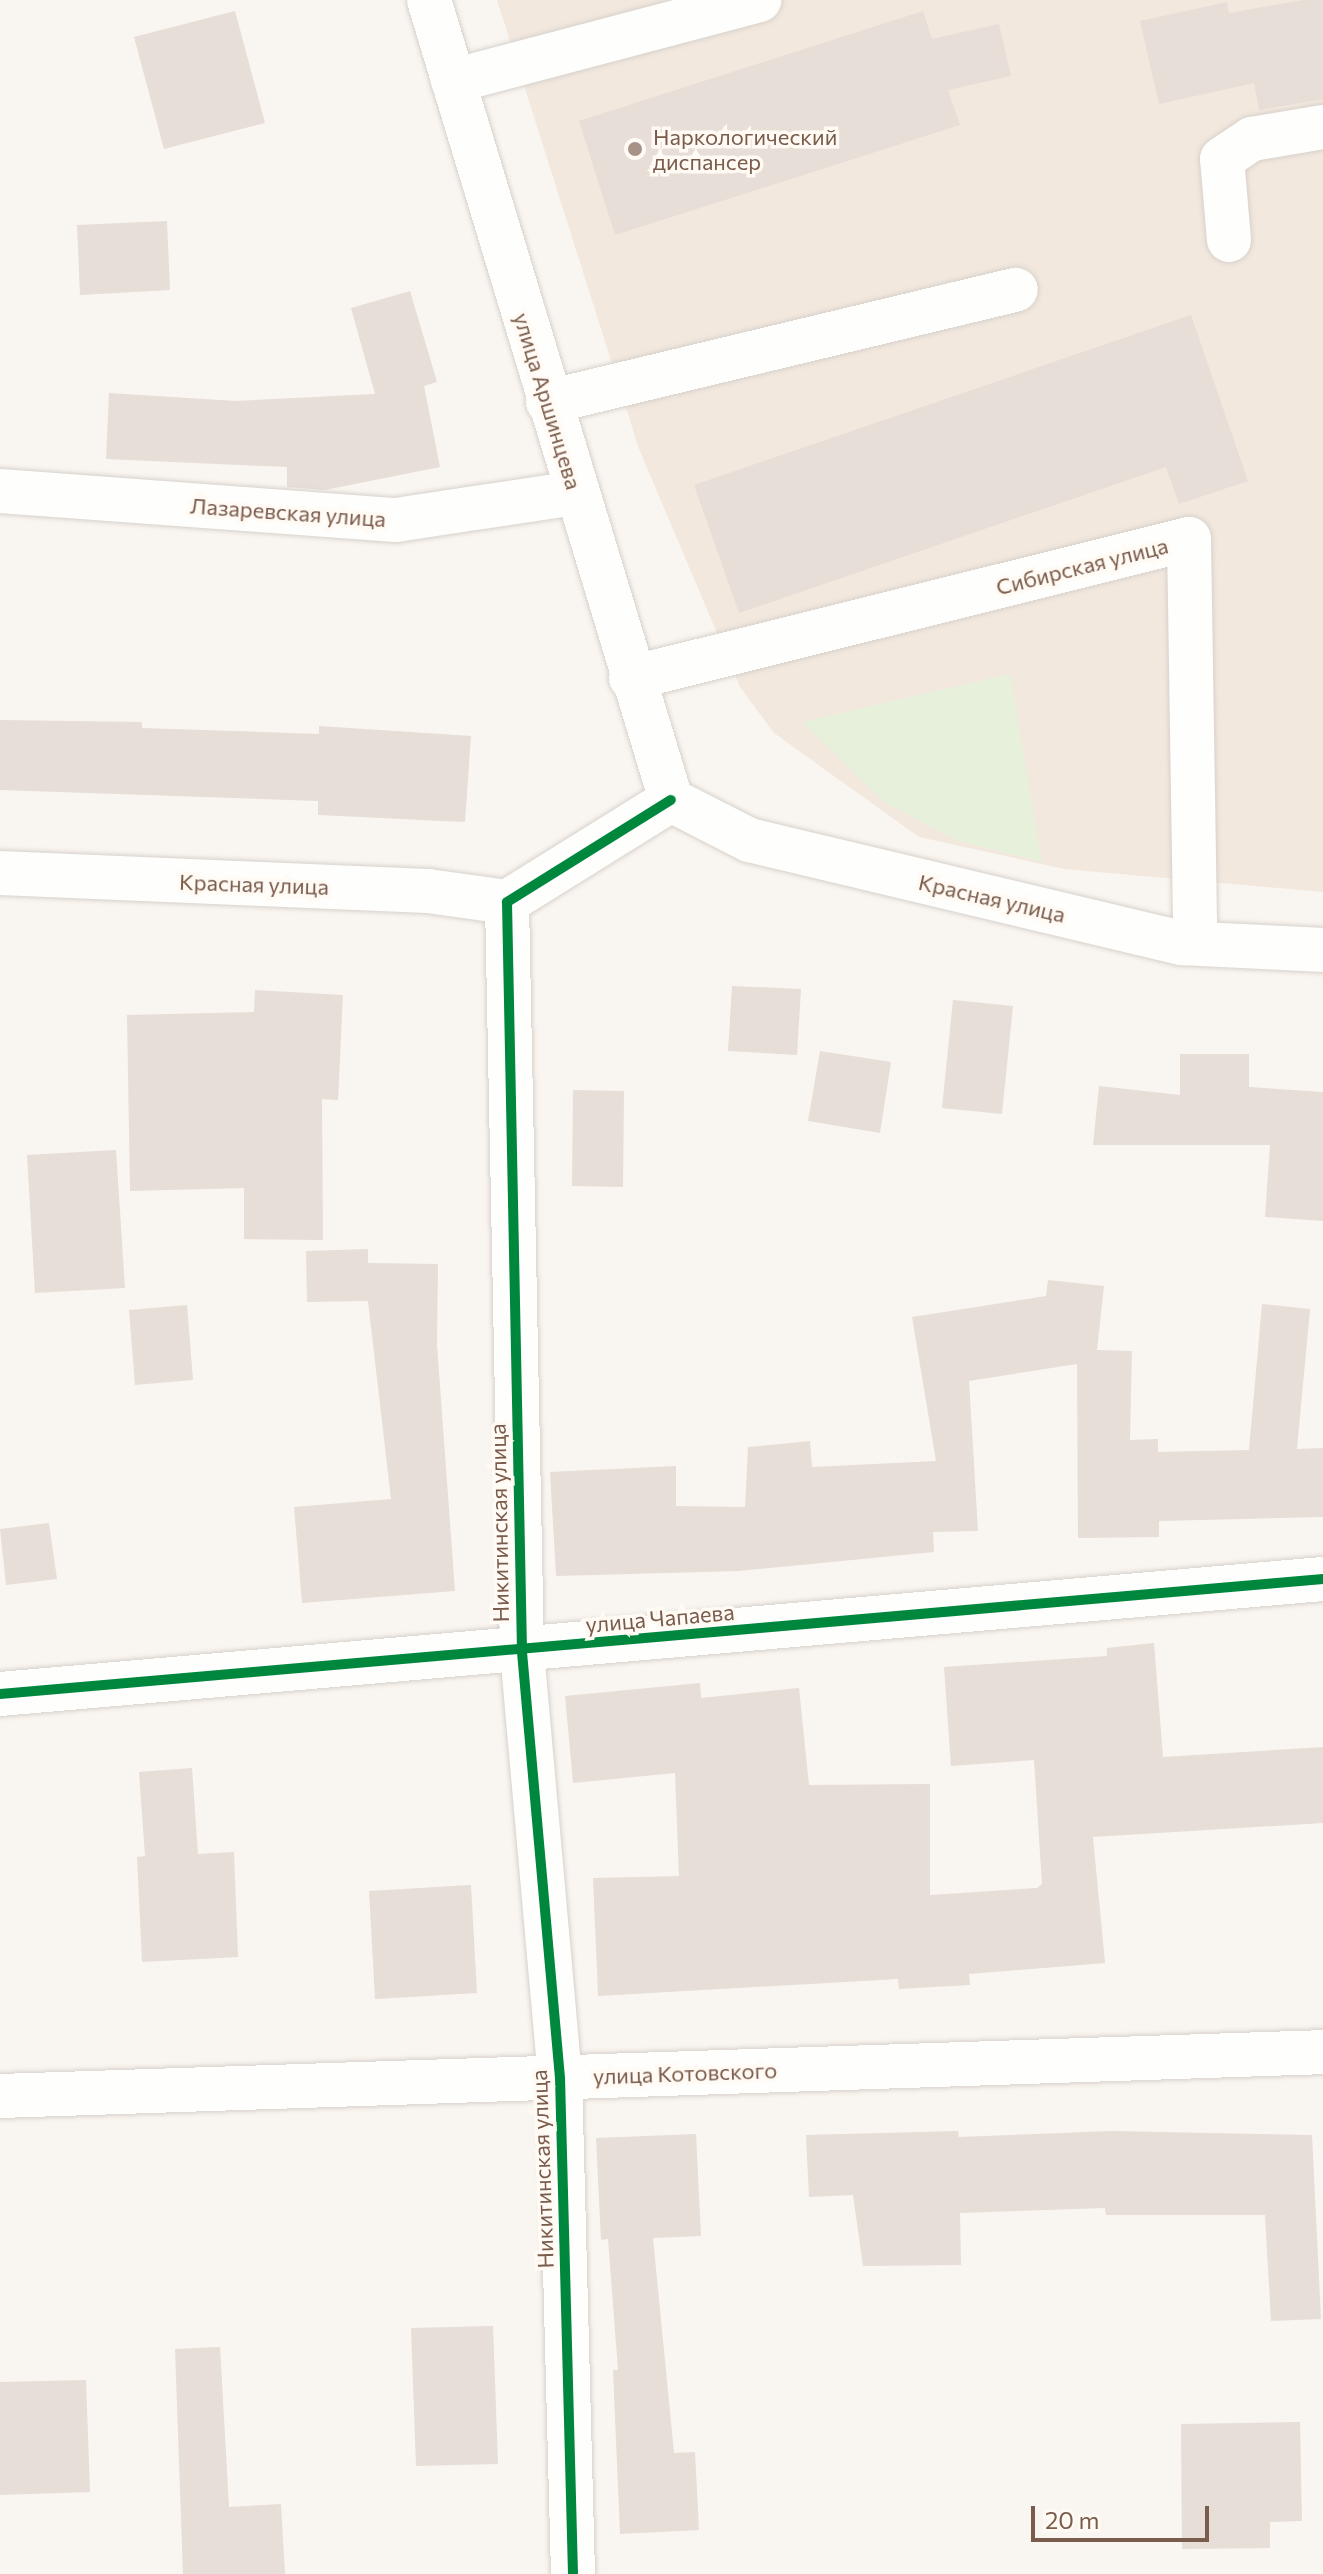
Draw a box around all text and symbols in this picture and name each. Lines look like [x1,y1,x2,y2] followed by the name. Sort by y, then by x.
[653,123,837,174] place label: Наркологический диспансер
[624,138,646,160] marker: Наркологический диспансер
[509,309,587,493] street label: улица Аршинцева
[189,492,387,532] street label: Лазаревская улица
[993,532,1171,600] street label: Сибирская улица
[179,868,329,900] street label: Красная улица
[916,868,1068,928] street label: Красная улица
[484,1423,514,1623] street label: Никитинская улица
[584,1598,736,1638] street label: улица Чапаева
[592,2057,778,2089] street label: улица Котовского
[525,2069,559,2269] street label: Никитинская улица
[1035,2490,1213,2540] scale bar
[1045,2505,1099,2534] text: 20 m

